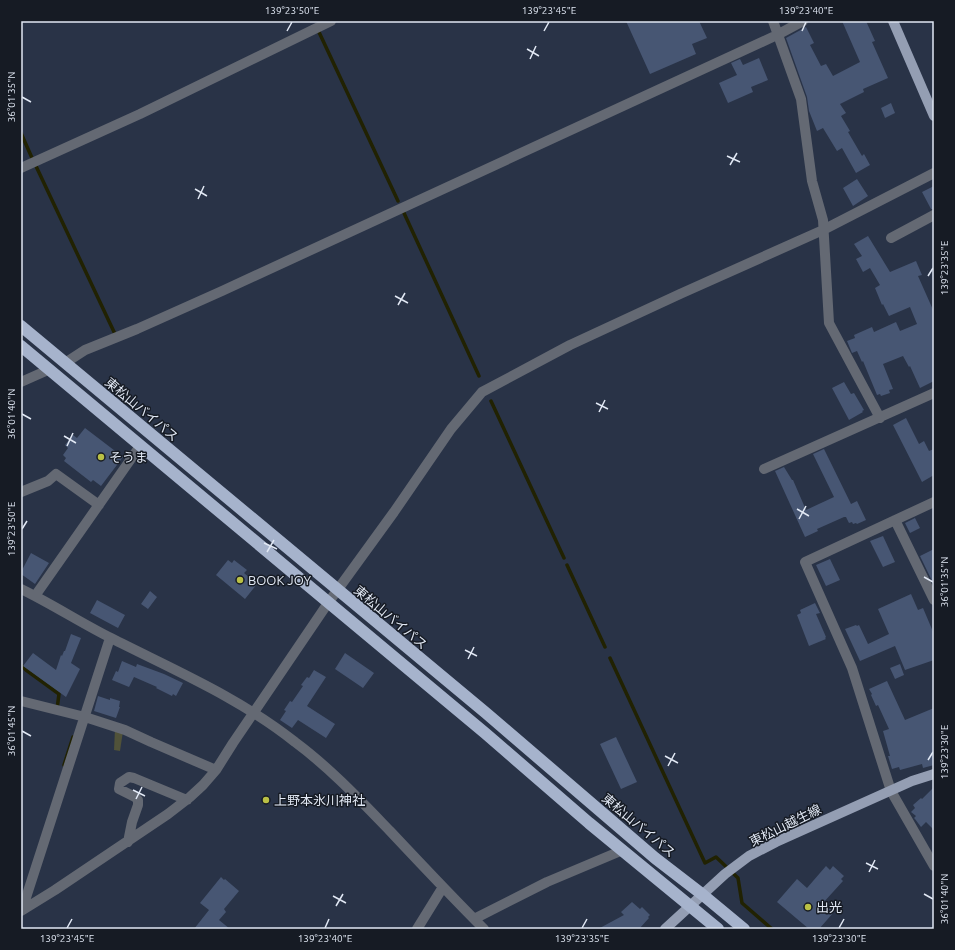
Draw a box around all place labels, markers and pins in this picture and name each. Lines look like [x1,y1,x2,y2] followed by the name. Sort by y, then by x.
[109,450,148,464] place label: そうま
[96,452,106,462] marker: そうま
[248,573,311,587] place label: BOOK JOY
[235,575,245,585] marker: BOOK JOY
[274,793,365,807] place label: 上野本氷川神社
[261,795,271,805] marker: 上野本氷川神社
[816,900,842,914] place label: 出光
[803,902,813,912] marker: 出光

